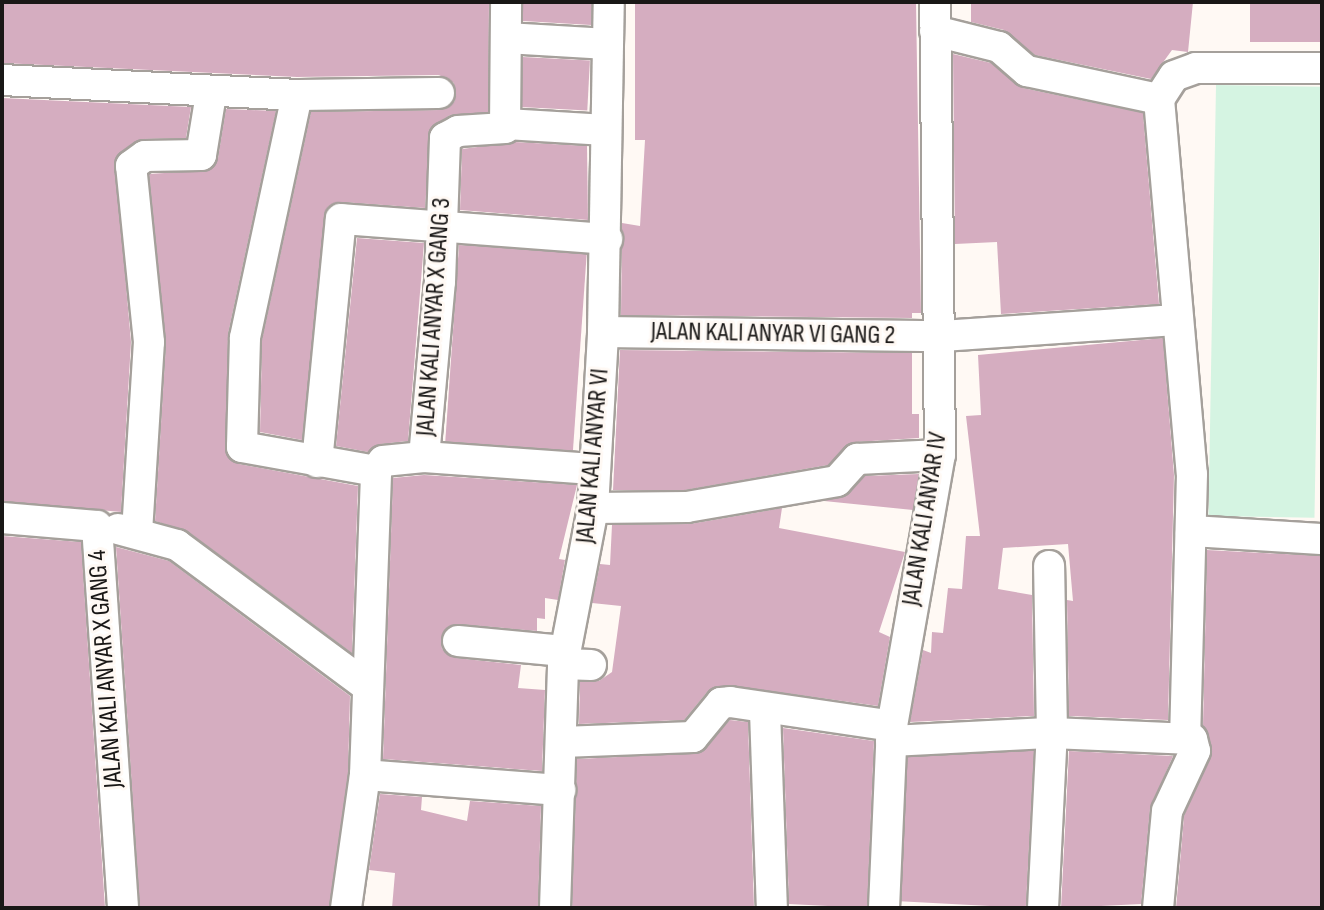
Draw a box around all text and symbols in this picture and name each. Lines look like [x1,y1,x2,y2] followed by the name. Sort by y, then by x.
[410,197,458,437] street label: JALAN KALI ANYAR X GANG 3
[650,316,896,352] street label: JALAN KALI ANYAR VI GANG 2
[570,367,616,545] street label: JALAN KALI ANYAR VI
[896,430,954,608] street label: JALAN KALI ANYAR IV
[82,549,130,789] street label: JALAN KALI ANYAR X GANG 4

